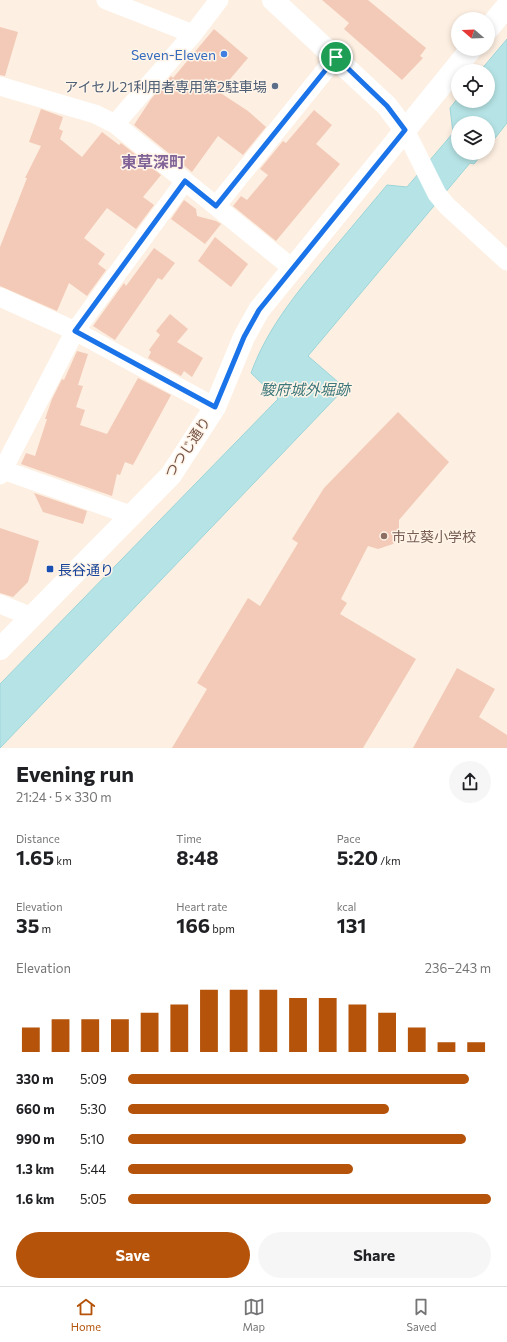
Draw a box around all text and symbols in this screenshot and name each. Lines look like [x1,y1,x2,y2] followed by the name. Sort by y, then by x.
[451,12,495,56] north arrow
[451,12,495,160] map controls
[319,40,353,74] pin
[131,46,216,63] place label: Seven-Eleven
[325,46,347,68] icon: arrive
[219,49,229,59] marker: Seven-Eleven
[451,64,495,108] button: locate
[64,78,267,95] place label: アイセル21利用者専用第2駐車場
[270,81,280,91] marker: アイセル21利用者専用第2駐車場
[451,116,495,160] button: layers
[121,152,185,171] district label: 東草深町
[260,380,352,398] water label: 駿府城外堀跡
[160,413,214,481] street label: つつじ通り
[392,528,476,545] place label: 市立葵小学校
[379,531,389,541] marker: 市立葵小学校
[58,561,114,578] place label: 長谷通り
[45,564,55,574] marker: 長谷通り
[16,760,134,787] text: Evening run
[449,761,491,803] button: share
[16,789,112,805] text: 21:24 · 5 × 330 m
[16,832,60,845] text: Distance
[176,832,202,845] text: Time
[337,832,361,845] text: Pace
[16,845,54,869] text: 1.65
[176,845,219,869] text: 8:48
[337,845,378,869] text: 5:20
[54,854,72,867] text: km
[378,854,401,867] text: /km
[16,900,62,913] text: Elevation
[176,900,227,913] text: Heart rate
[337,900,356,913] text: kcal
[16,913,39,937] text: 35
[176,913,210,937] text: 166
[337,913,366,937] text: 131
[39,922,51,935] text: m
[210,922,235,935] text: bpm
[16,960,71,976] text: Elevation
[425,960,491,976] text: 236–243 m
[16,1071,54,1087] text: 330 m
[80,1071,107,1087] text: 5:09
[16,1101,55,1117] text: 660 m
[80,1101,106,1117] text: 5:30
[16,1131,55,1147] text: 990 m
[80,1131,105,1147] text: 5:10
[16,1161,54,1177] text: 1.3 km
[80,1161,106,1177] text: 5:44
[16,1191,54,1207] text: 1.6 km
[80,1191,107,1207] text: 5:05
[16,1232,250,1278] button: Save
[258,1232,491,1278] button: Share
[71,1296,101,1333] tab: Home
[242,1296,265,1333] tab: Map
[407,1296,436,1333] tab: Saved

